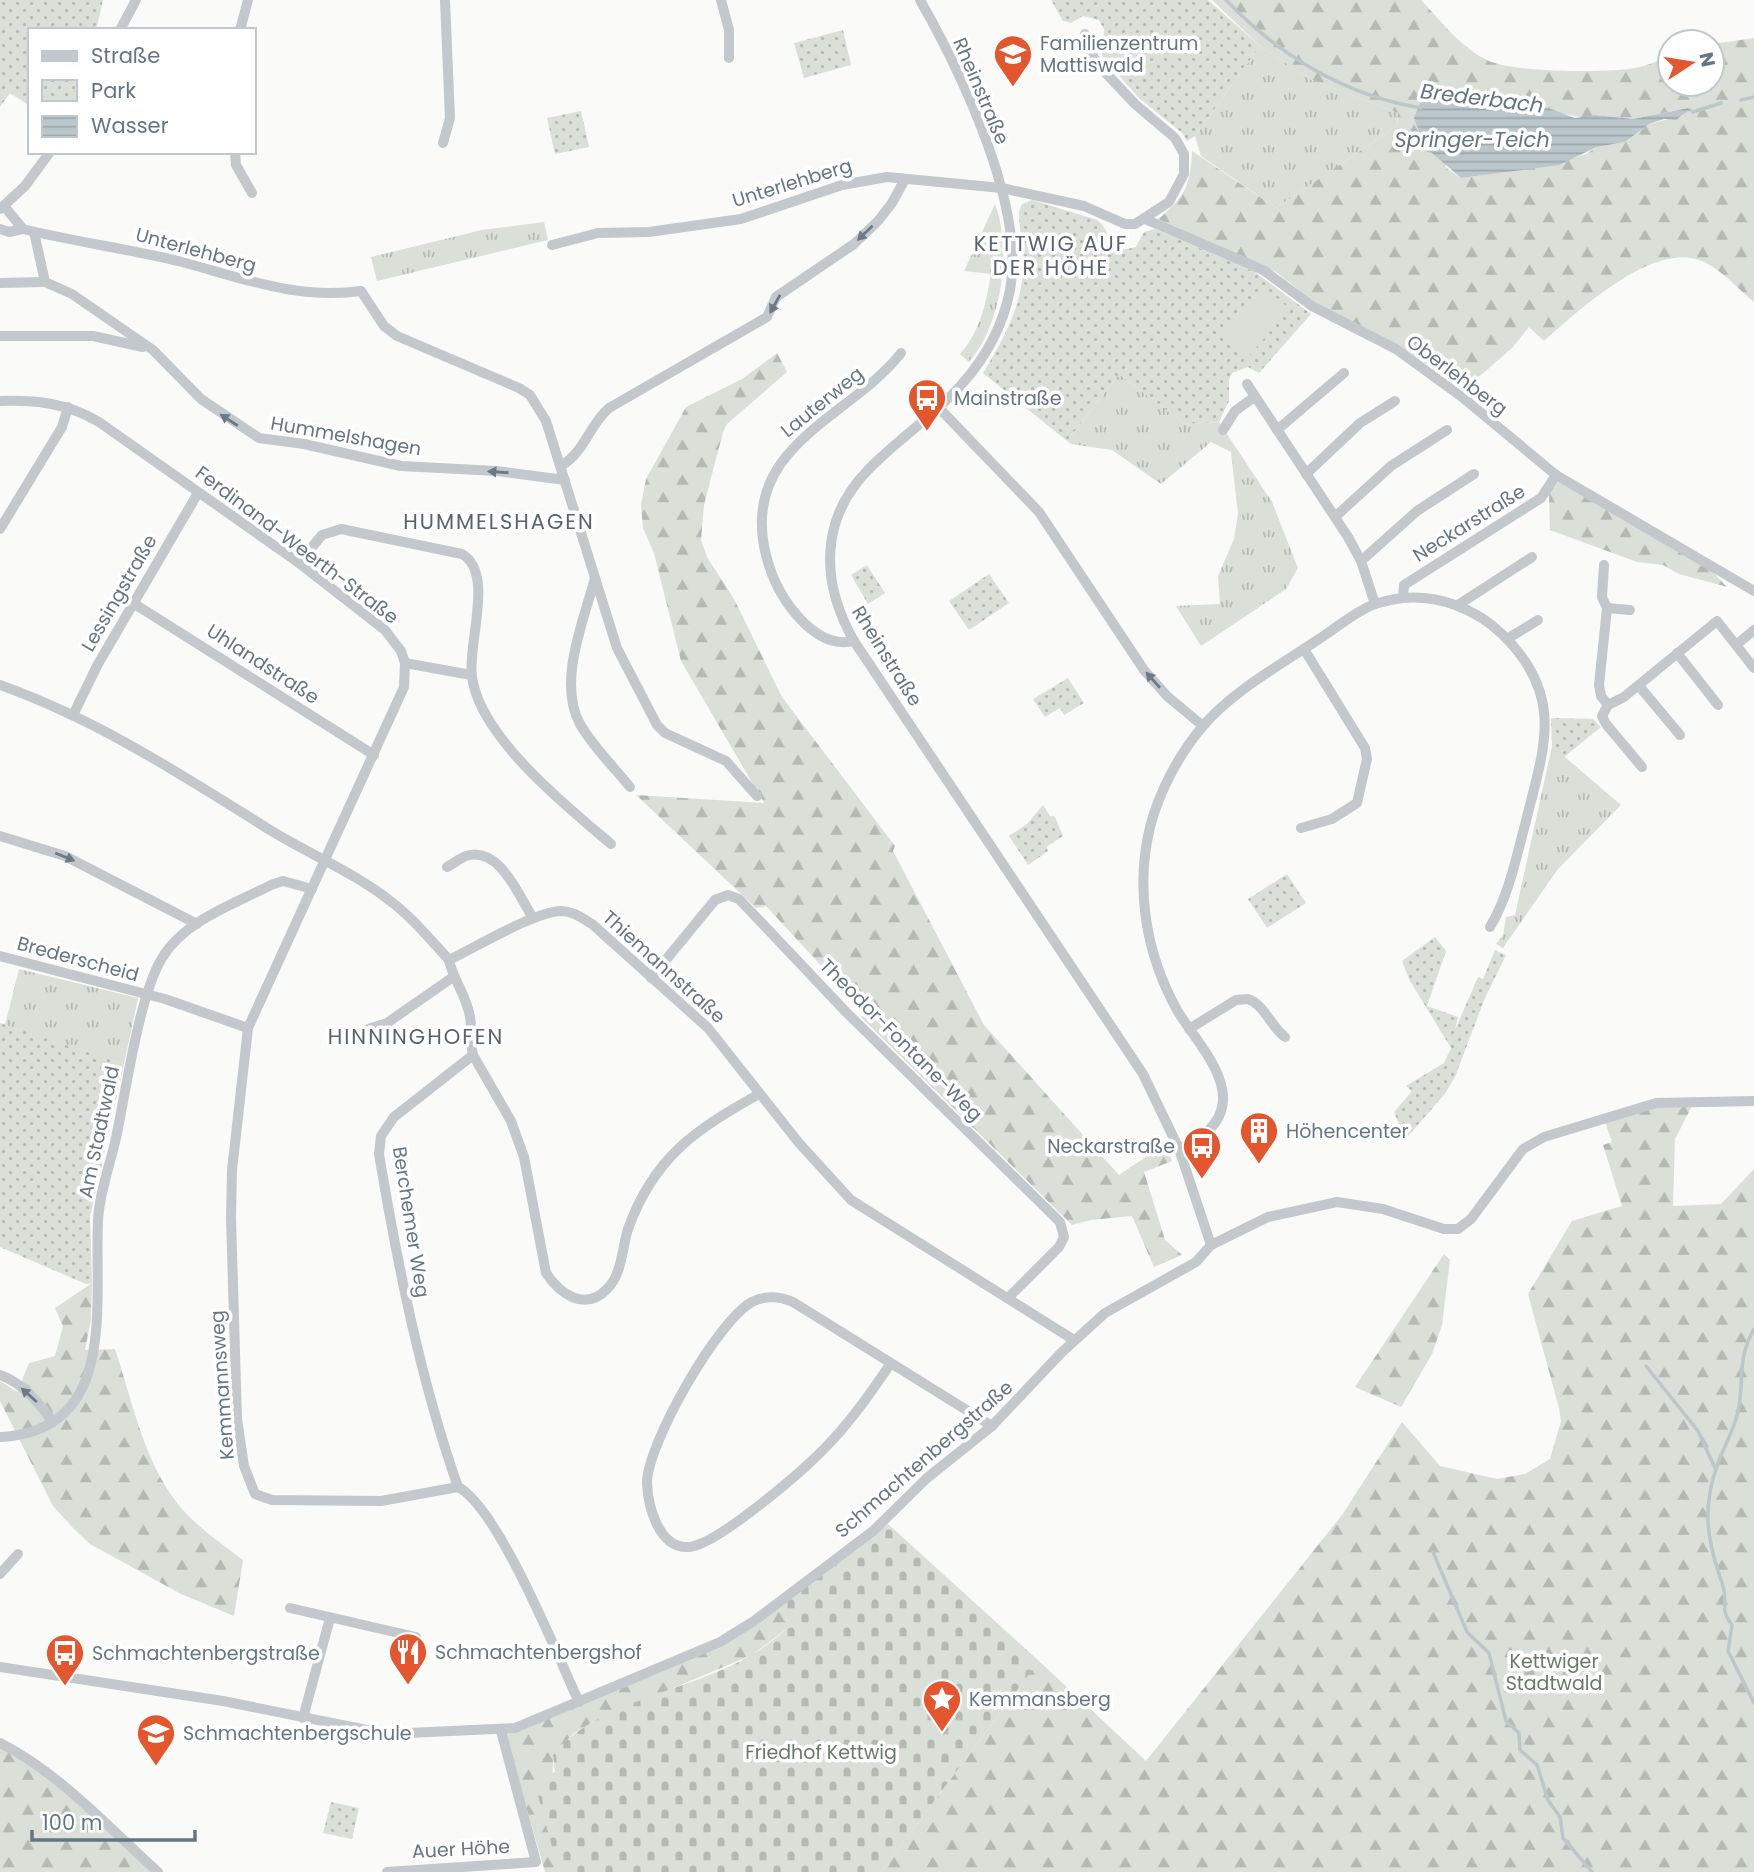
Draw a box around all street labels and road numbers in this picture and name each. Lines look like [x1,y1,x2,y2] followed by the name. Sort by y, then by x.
[946,33,1016,149] street label: Rheinstraße
[729,152,855,214] street label: Unterlehberg
[133,221,259,279] street label: Unterlehberg
[1401,328,1513,422] street label: Oberlehberg
[775,360,869,444] street label: Lauterweg
[269,409,423,463] street label: Hummelshagen
[190,460,404,630] street label: Ferdinand-Weerth-Straße
[1408,478,1530,568] street label: Neckarstraße
[75,530,163,656] street label: Lessingstraße
[845,601,929,711] street label: Rheinstraße
[202,618,324,710] street label: Uhlandstraße
[597,904,731,1030] street label: Thiemannstraße
[14,930,142,988] street label: Brederscheid
[814,953,988,1127] street label: Theodor-Fontane-Weg
[72,1064,126,1200] street label: Am Stadtwald
[386,1144,436,1300] street label: Berchemer Weg
[203,1309,241,1461] street label: Kemmannsweg
[829,1374,1019,1544] street label: Schmachtenbergstraße
[411,1833,511,1865] street label: Auer Höhe

